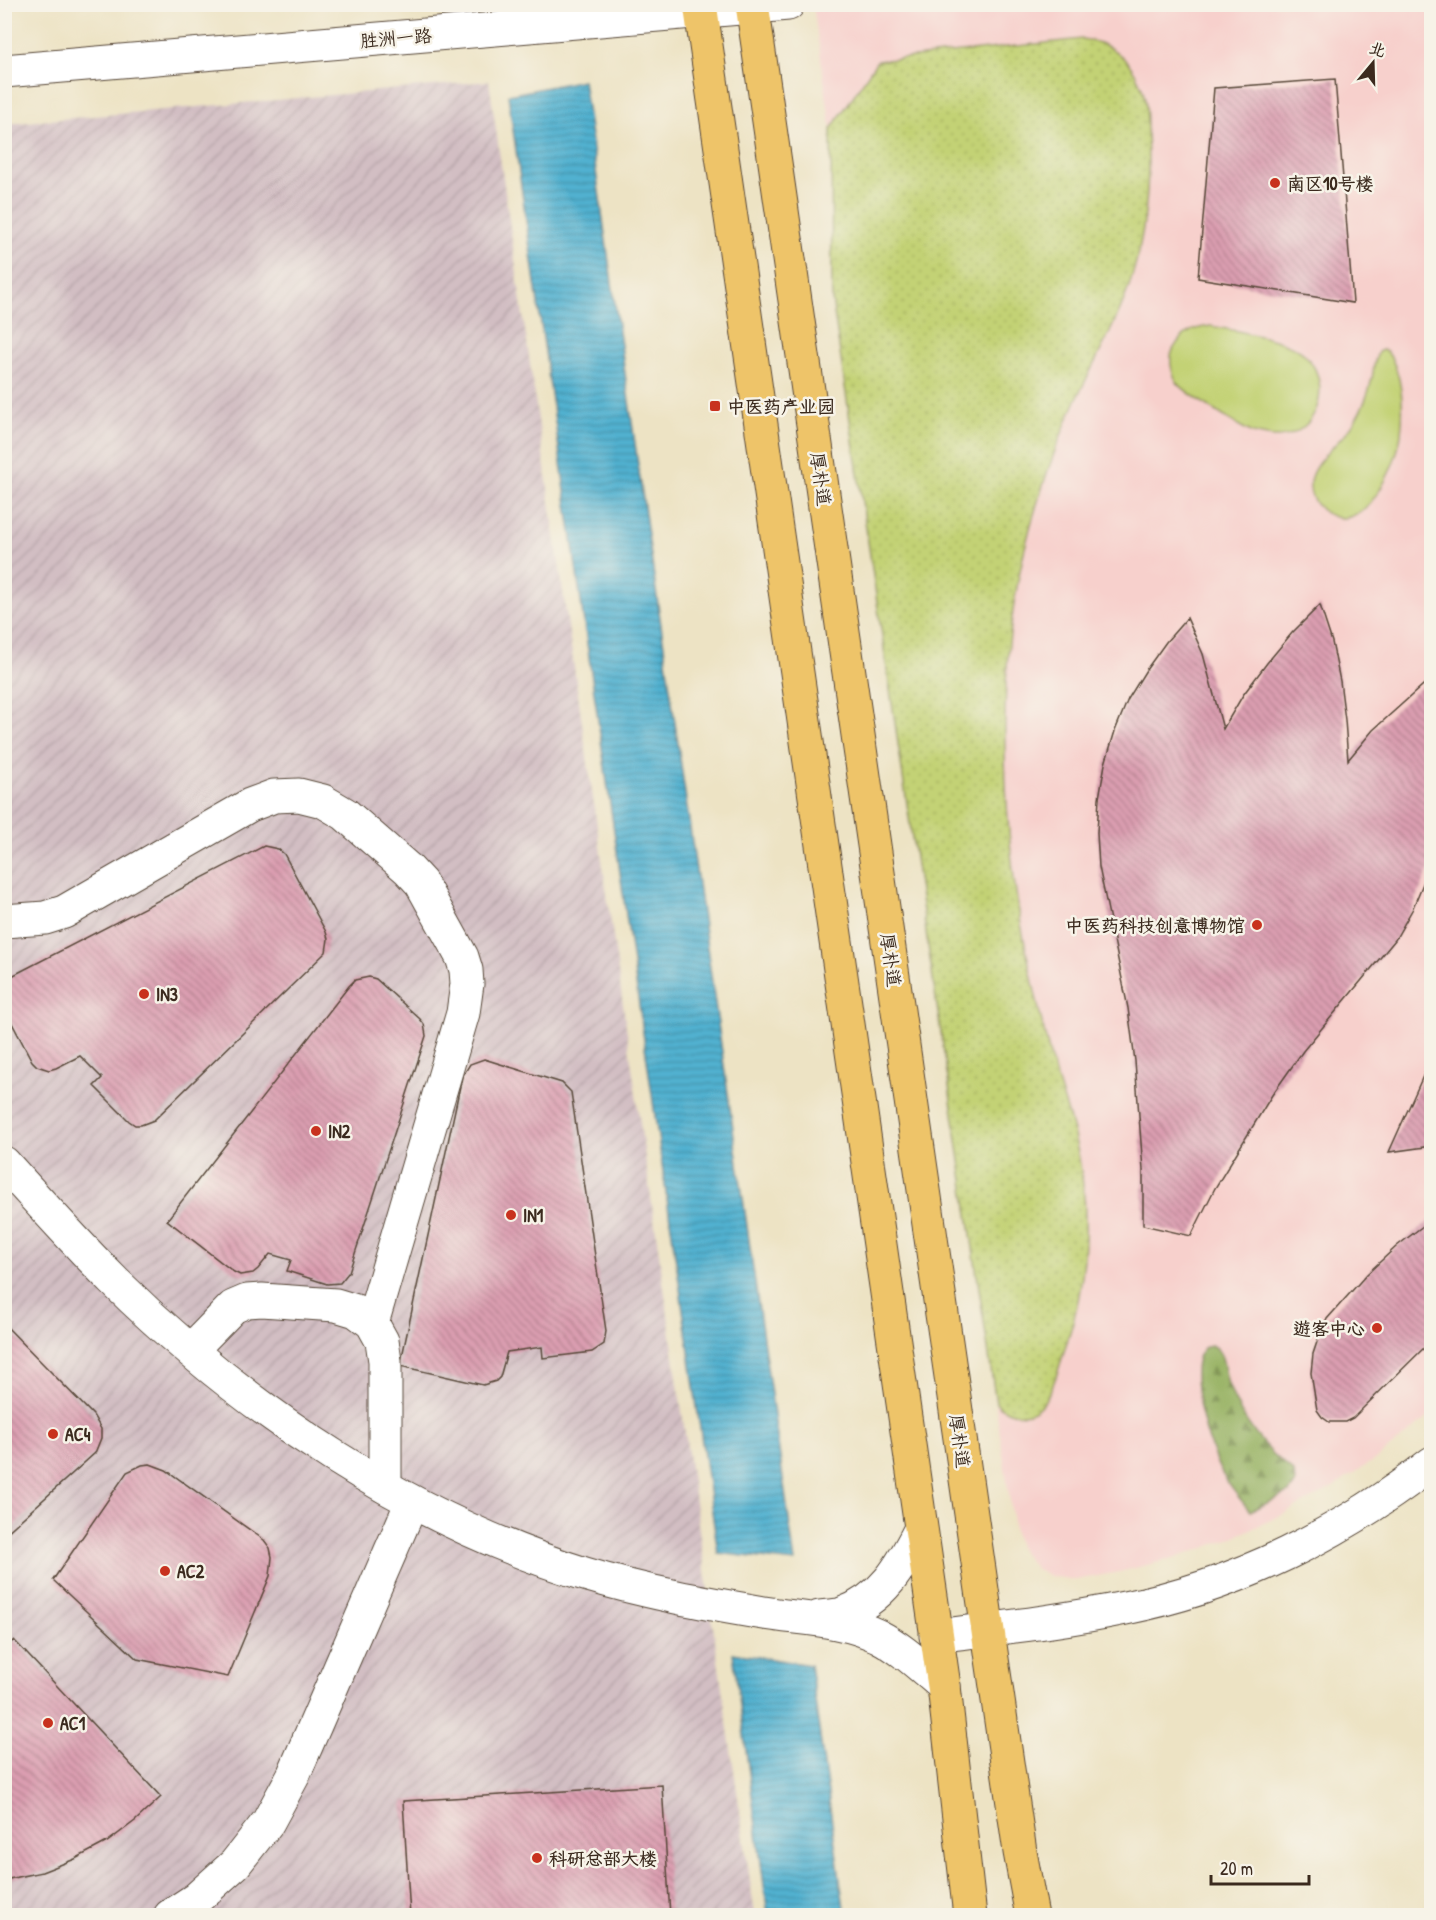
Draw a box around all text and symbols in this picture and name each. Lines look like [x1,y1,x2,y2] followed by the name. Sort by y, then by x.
[359,22,433,54] street label: 胜洲一路
[1343,33,1403,93] north arrow
[1367,36,1389,62] text: 北
[1287,171,1374,196] place label: 南区10号楼
[1268,176,1282,190] marker: 南区10号楼
[727,394,835,419] place label: 中医药产业园
[708,399,722,413] marker: 中医药产业园
[805,451,837,507] street label: 厚朴道
[1065,913,1245,938] place label: 中医药科技创意博物馆
[1250,918,1264,932] marker: 中医药科技创意博物馆
[875,932,907,988] street label: 厚朴道
[156,982,178,1007] place label: IN3
[137,987,151,1001] marker: IN3
[328,1119,351,1144] place label: IN2
[309,1124,323,1138] marker: IN2
[523,1203,544,1228] place label: IN1
[504,1208,518,1222] marker: IN1
[1293,1316,1365,1341] place label: 遊客中心
[1370,1321,1384,1335] marker: 遊客中心
[944,1413,976,1469] street label: 厚朴道
[65,1422,91,1447] place label: AC4
[46,1427,60,1441] marker: AC4
[177,1559,205,1584] place label: AC2
[158,1564,172,1578] marker: AC2
[60,1711,86,1736] place label: AC1
[41,1716,55,1730] marker: AC1
[549,1846,657,1871] place label: 科研总部大楼
[1211,1848,1308,1886] scale bar
[530,1851,544,1865] marker: 科研总部大楼
[1220,1856,1253,1881] text: 20 m

